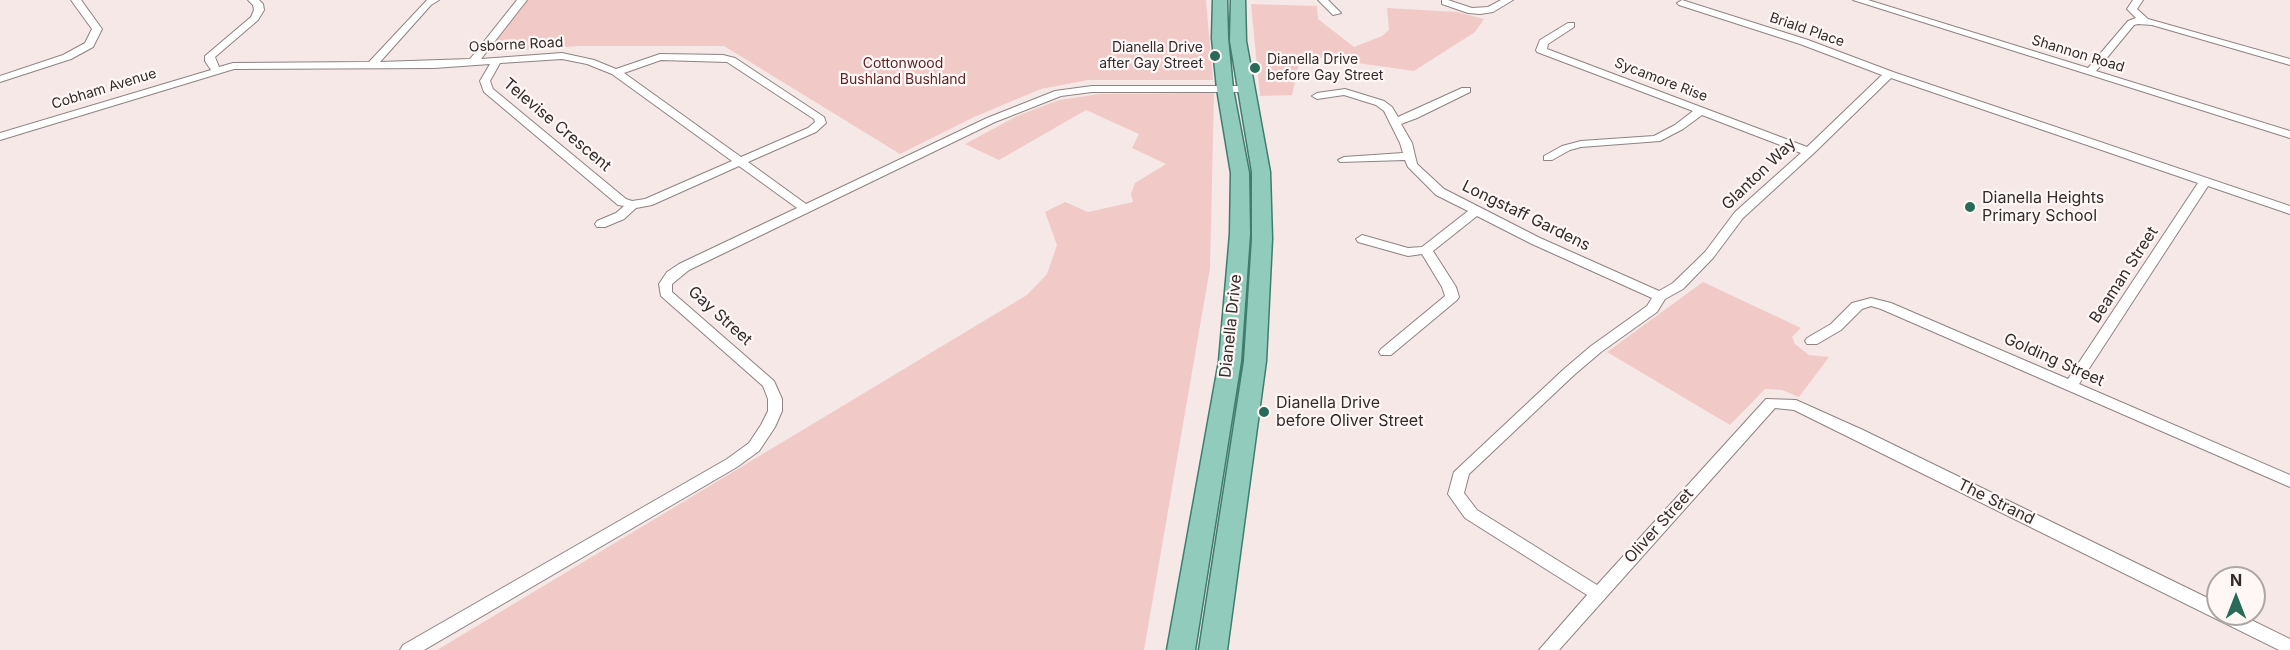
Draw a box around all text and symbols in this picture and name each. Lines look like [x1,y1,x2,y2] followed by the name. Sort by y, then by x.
[1767,9,1847,51] street label: Briald Place
[2030,32,2126,76] street label: Shannon Road
[468,34,564,56] street label: Osborne Road
[1099,40,1203,72] place label: Dianella Drive after Gay Street
[1208,49,1222,63] marker: Dianella Drive after Gay Street
[1267,52,1383,84] place label: Dianella Drive before Gay Street
[1612,55,1710,105] street label: Sycamore Rise
[840,56,966,88] park label: Cottonwood Bushland Bushland
[1248,61,1262,75] marker: Dianella Drive before Gay Street
[50,65,158,113] street label: Cobham Avenue
[499,74,615,176] street label: Televise Crescent
[1718,134,1800,214] street label: Glanton Way
[1459,177,1593,255] street label: Longstaff Gardens
[1982,188,2104,226] place label: Dianella Heights Primary School
[1963,200,1977,214] marker: Dianella Heights Primary School
[2086,223,2162,327] street label: Beaman Street
[1216,273,1246,379] street label: Dianella Drive
[684,282,756,350] street label: Gay Street
[2001,329,2107,391] street label: Golding Street
[1276,393,1423,431] place label: Dianella Drive before Oliver Street
[1257,405,1271,419] marker: Dianella Drive before Oliver Street
[1954,475,2038,529] street label: The Strand
[1621,485,1697,567] street label: Oliver Street
[2206,566,2266,626] north arrow
[2230,570,2242,590] text: N

